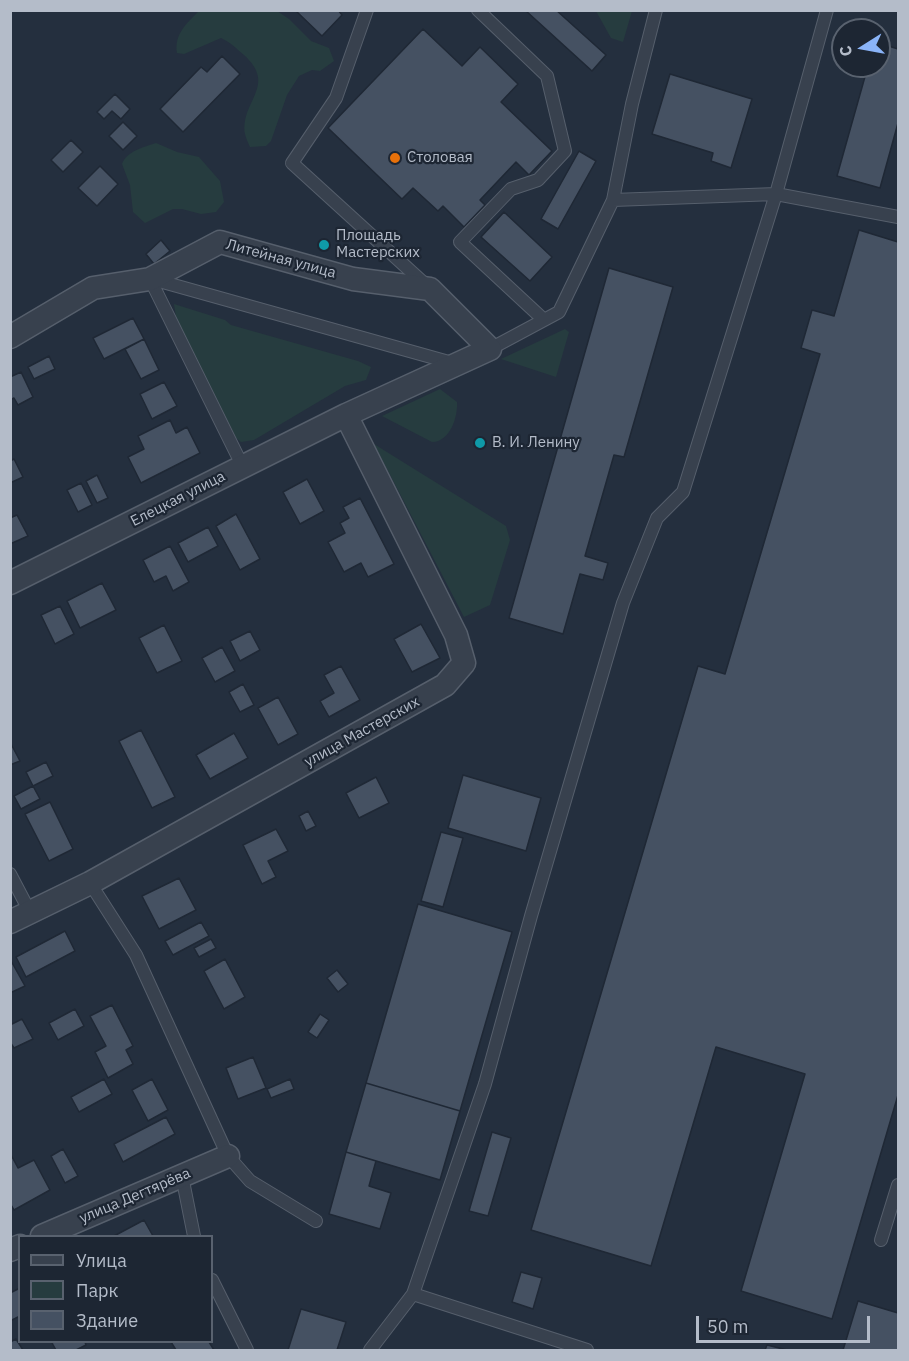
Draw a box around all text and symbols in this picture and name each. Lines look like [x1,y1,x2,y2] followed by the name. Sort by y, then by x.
[831,18,891,78] north arrow
[834,44,856,58] text: С
[407,149,473,167] place label: Столовая
[388,151,402,165] marker: Столовая
[336,227,420,262] place label: Площадь Мастерских
[224,236,338,282] street label: Литейная улица
[317,238,331,252] marker: Площадь Мастерских
[492,434,580,452] place label: В. И. Ленину
[473,436,487,450] marker: В. И. Ленину
[128,467,228,531] street label: Елецкая улица
[301,693,423,771] street label: улица Мастерских
[77,1164,193,1228] street label: улица Дегтярёва
[18,1235,213,1343] legend
[76,1249,127,1272] text: Улица
[76,1279,118,1302] text: Парк
[699,1304,873,1342] scale bar
[76,1309,138,1332] text: Здание
[707,1315,749,1338] text: 50 m

